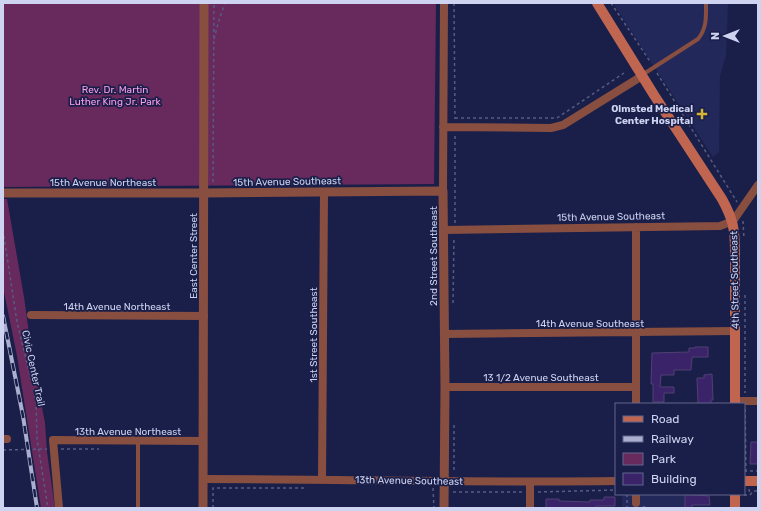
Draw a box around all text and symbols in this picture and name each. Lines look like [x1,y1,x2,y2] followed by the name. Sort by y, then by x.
[705,16,745,56] north arrow
[709,32,722,40] text: N
[69,84,162,108] park label: Rev. Dr. Martin Luther King Jr. Park
[611,103,693,127] place label: Olmsted Medical Center Hospital
[696,108,708,120] marker: Olmsted Medical Center Hospital
[233,175,341,189] street label: 15th Avenue Southeast
[50,177,156,189] street label: 15th Avenue Northeast
[428,206,440,306] street label: 2nd Street Southeast
[557,210,665,224] street label: 15th Avenue Southeast
[188,213,200,299] street label: East Center Street
[728,231,742,329] street label: 4th Street Southeast
[308,287,320,383] street label: 1st Street Southeast
[64,301,170,313] street label: 14th Avenue Northeast
[536,318,644,330] street label: 14th Avenue Southeast
[19,329,47,407] street label: Civic Center Trail
[483,372,599,384] street label: 13 1/2 Avenue Southeast
[615,403,745,495] legend
[651,412,679,426] text: Road
[75,426,181,438] street label: 13th Avenue Northeast
[651,432,694,446] text: Railway
[651,452,677,466] text: Park
[651,472,697,486] text: Building
[355,474,463,488] street label: 13th Avenue Southeast

